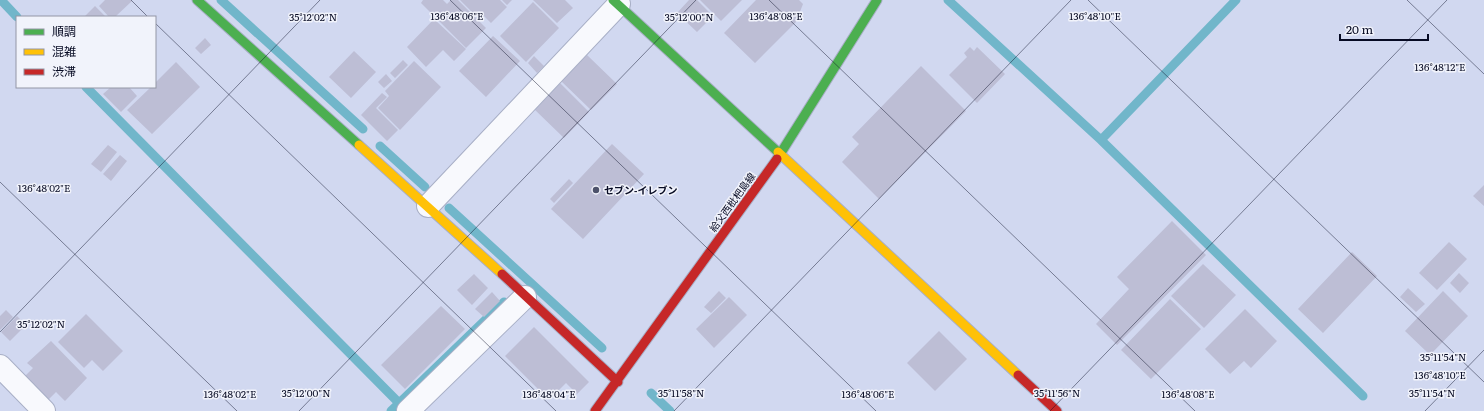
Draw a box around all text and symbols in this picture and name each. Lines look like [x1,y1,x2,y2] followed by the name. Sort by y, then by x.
[431,8,483,23] text: 136°48'06"E
[749,8,803,23] text: 136°48'08"E
[1069,8,1121,23] text: 136°48'10"E
[289,9,337,24] text: 35°12'02"N
[665,9,714,24] text: 35°12'00"N
[16,16,156,88] legend
[1340,16,1428,42] scale bar
[1346,20,1373,38] text: 20 m
[52,22,76,40] text: 順調
[52,42,76,60] text: 混雑
[1415,59,1465,74] text: 136°48'12"E
[52,62,76,80] text: 渋滞
[705,169,758,234] street label: 給父西枇杷島線
[18,180,70,195] text: 136°48'02"E
[604,182,677,197] place label: セブン-イレブン
[591,185,601,195] marker: セブン-イレブン
[17,316,65,331] text: 35°12'02"N
[1420,349,1466,364] text: 35°11'54"N
[1414,367,1466,382] text: 136°48'10"E
[282,385,331,400] text: 35°12'00"N
[658,385,704,400] text: 35°11'58"N
[1034,385,1080,400] text: 35°11'56"N
[1409,385,1455,400] text: 35°11'54"N
[204,386,256,401] text: 136°48'02"E
[522,386,576,401] text: 136°48'04"E
[842,386,894,401] text: 136°48'06"E
[1161,386,1215,401] text: 136°48'08"E

